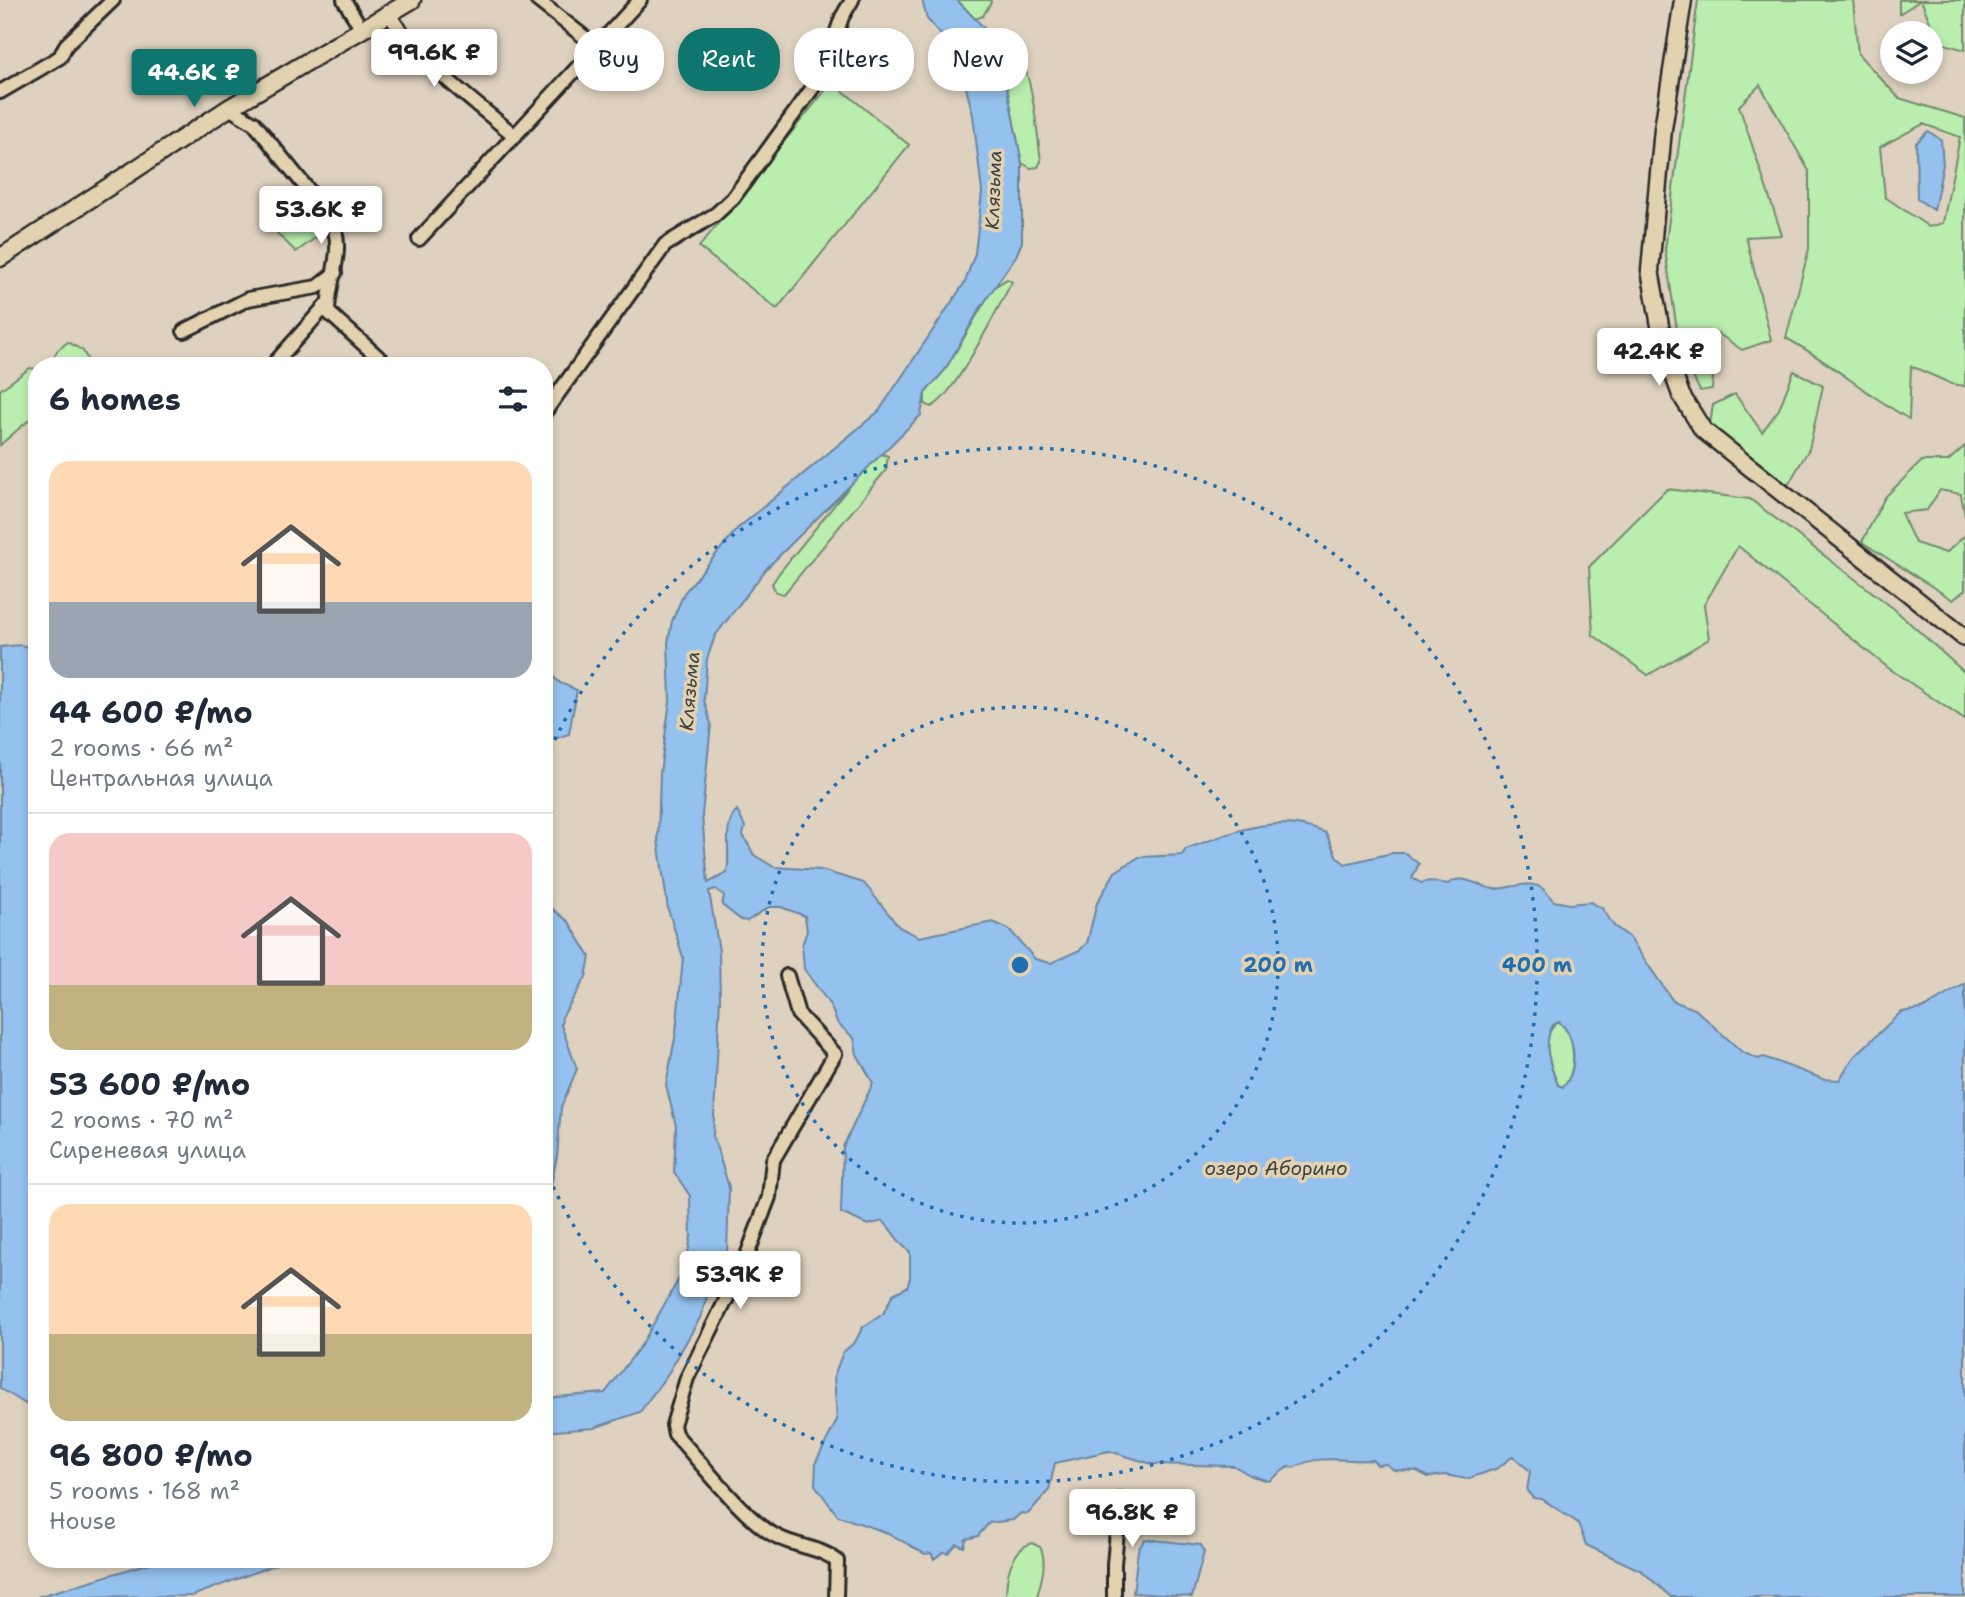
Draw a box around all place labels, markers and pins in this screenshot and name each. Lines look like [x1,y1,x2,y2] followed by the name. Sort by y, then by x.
[369,29,499,89] pin: 99.6K ₽
[129,50,259,109] pin: 44.6K ₽
[256,187,386,246] pin: 53.6K ₽
[1594,328,1724,388] pin: 42.4K ₽
[1008,953,1032,977] centre of rings
[675,1252,805,1311] pin: 53.9K ₽
[1067,1490,1197,1549] pin: 96.8K ₽

